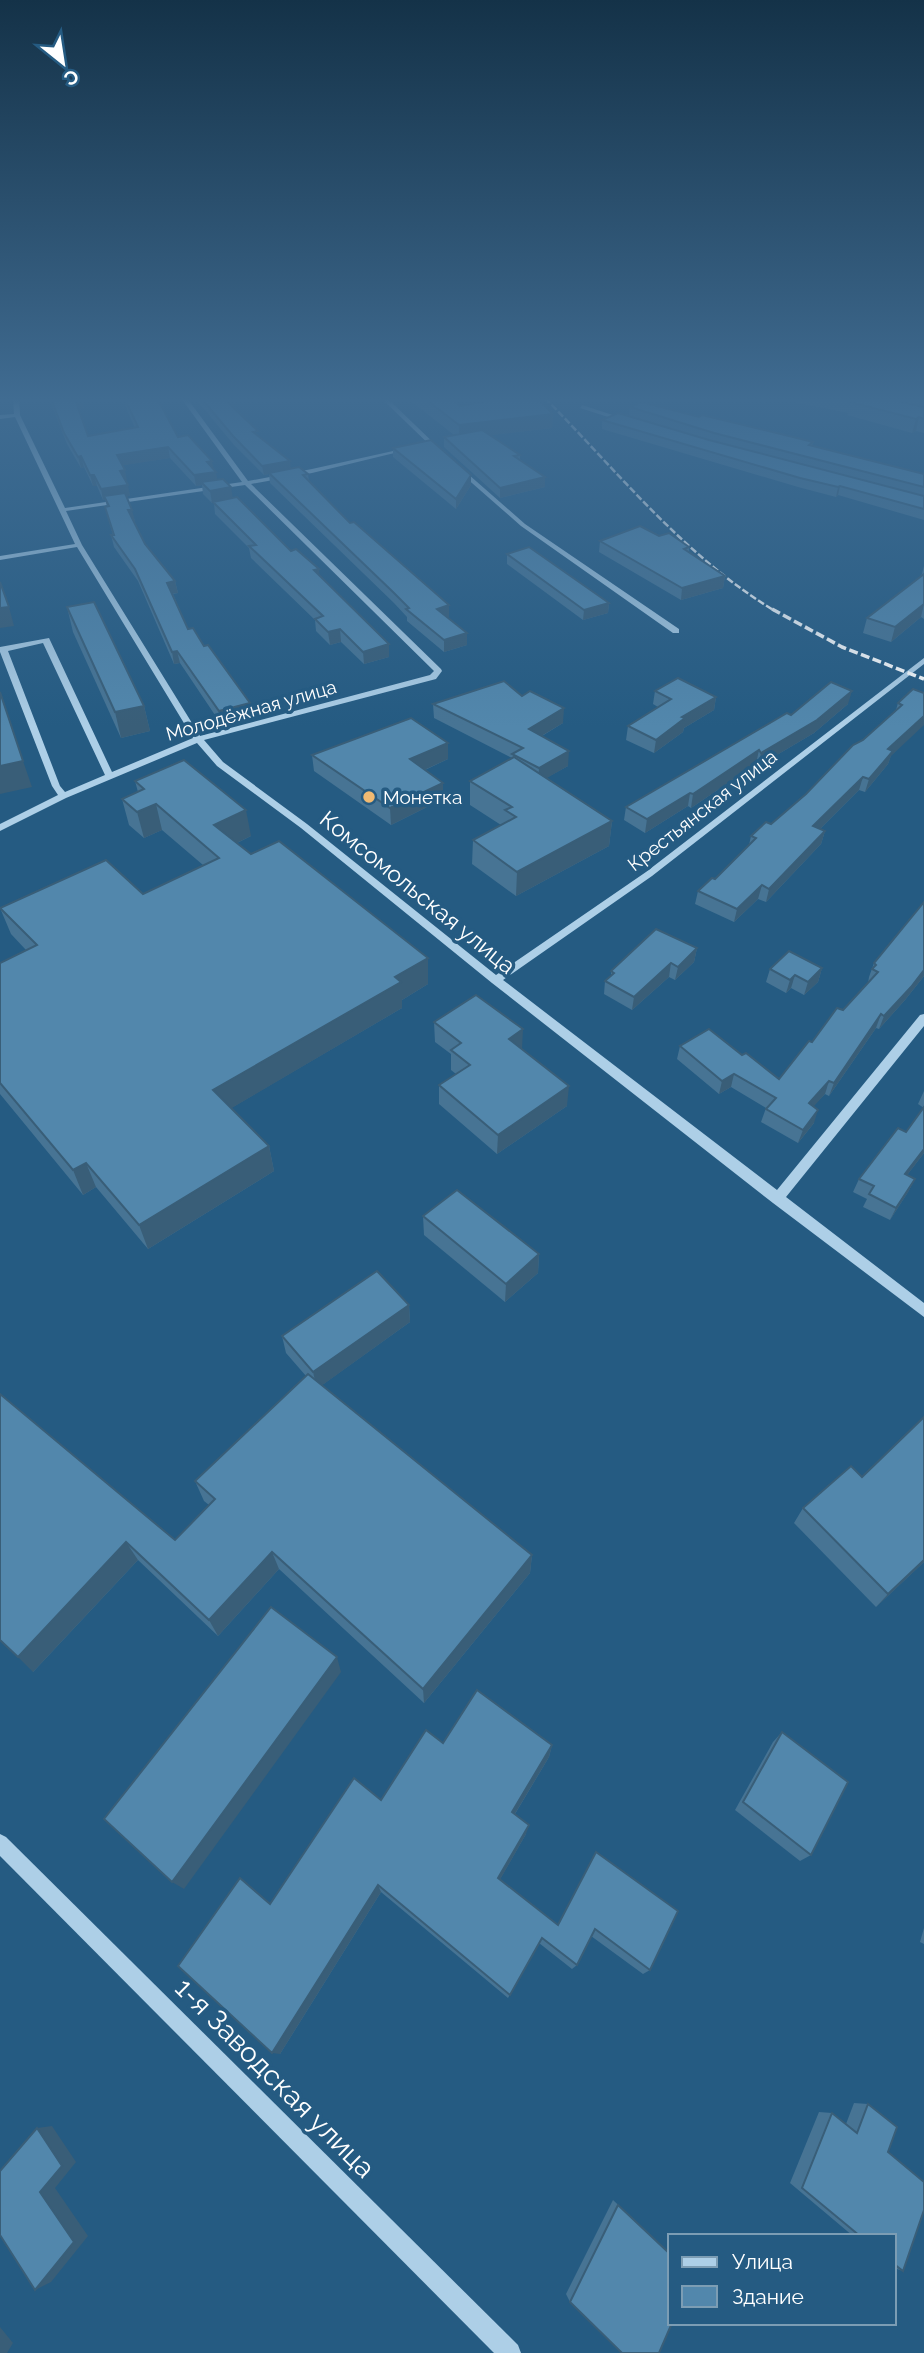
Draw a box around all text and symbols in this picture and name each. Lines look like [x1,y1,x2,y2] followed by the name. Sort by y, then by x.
[28,28,98,98] north arrow
[60,65,83,91] text: С
[163,675,339,745] street label: Молодёжная улица
[623,745,781,875] street label: Крестьянская улица
[383,786,462,808] place label: Монетка
[361,789,377,805] marker: Монетка
[315,805,521,979] street label: Комсомольская улица
[168,1971,382,2185] street label: 1-я Заводская улица
[668,2234,896,2325] legend
[732,2249,793,2274] text: Улица
[732,2284,804,2309] text: Здание

